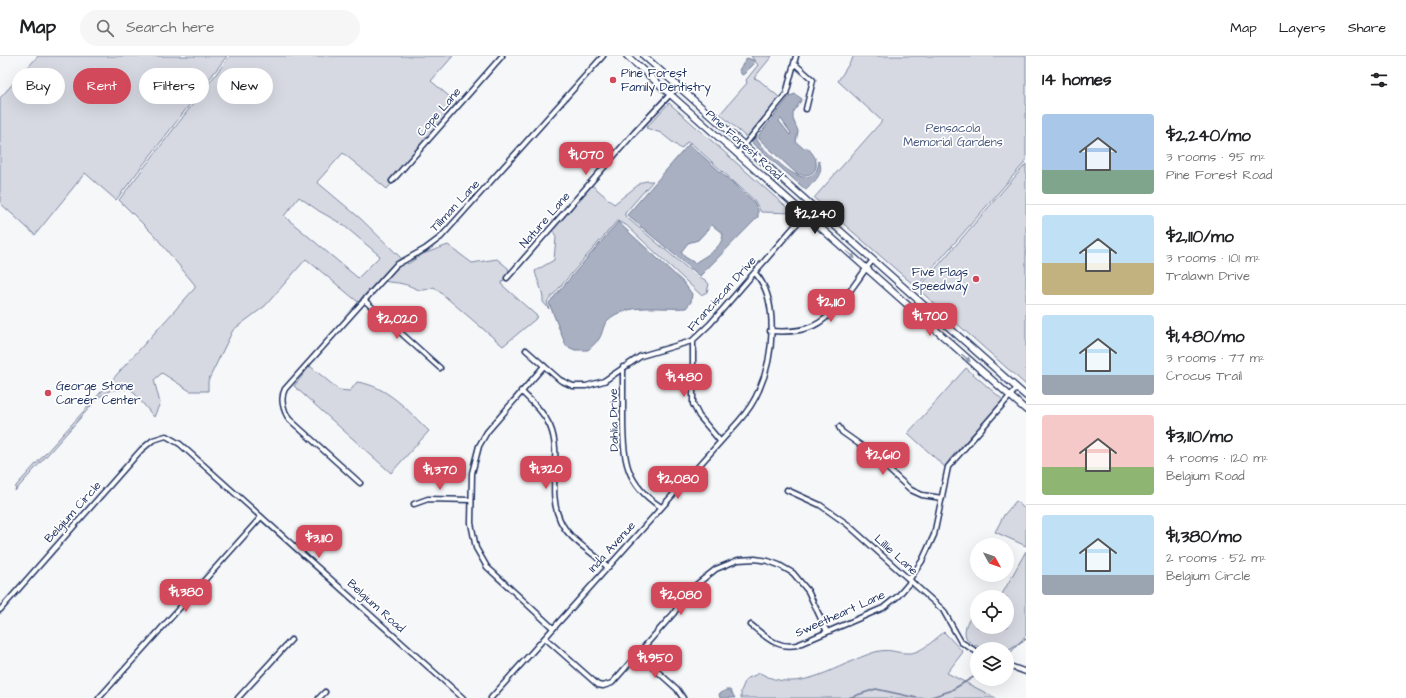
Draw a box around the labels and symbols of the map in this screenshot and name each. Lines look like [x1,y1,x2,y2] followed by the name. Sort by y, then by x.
[621,65,711,97] place label: Pine Forest Family Dentistry
[608,75,618,85] marker: Pine Forest Family Dentistry
[413,83,465,140] street label: Cope Lane
[702,106,786,184] street label: Pine Forest Road
[903,120,1003,151] park label: Pensacola Memorial Gardens
[553,142,619,176] pin: $1,070
[426,176,484,236] street label: Tillman Lane
[516,188,575,252] street label: Nature Lane
[782,201,848,235] pin: $2,240
[846,251,857,260] one-way arrow
[684,252,761,335] street label: Franciscan Drive
[912,264,968,296] place label: Five Flags Speedway
[971,274,981,284] marker: Five Flags Speedway
[798,289,864,323] pin: $2,110
[897,303,963,337] pin: $1,700
[364,306,430,340] pin: $2,020
[962,353,971,362] one-way arrow
[651,364,717,398] pin: $1,480
[56,378,141,409] place label: George Stone Career Center
[43,388,53,398] marker: George Stone Career Center
[605,388,623,452] street label: Dahlia Drive
[850,442,916,476] pin: $2,610
[513,456,579,490] pin: $1,320
[407,457,473,491] pin: $1,370
[645,466,711,500] pin: $2,080
[41,477,107,547] street label: Belgium Circle
[584,517,640,576] street label: Inda Avenue
[286,525,352,559] pin: $3,110
[870,531,922,580] street label: Lillie Lane
[970,538,1014,582] north arrow
[343,575,409,637] street label: Belgium Road
[153,579,219,613] pin: $1,380
[648,582,714,616] pin: $2,080
[792,586,888,641] street label: Sweetheart Lane
[622,645,688,679] pin: $1,950

